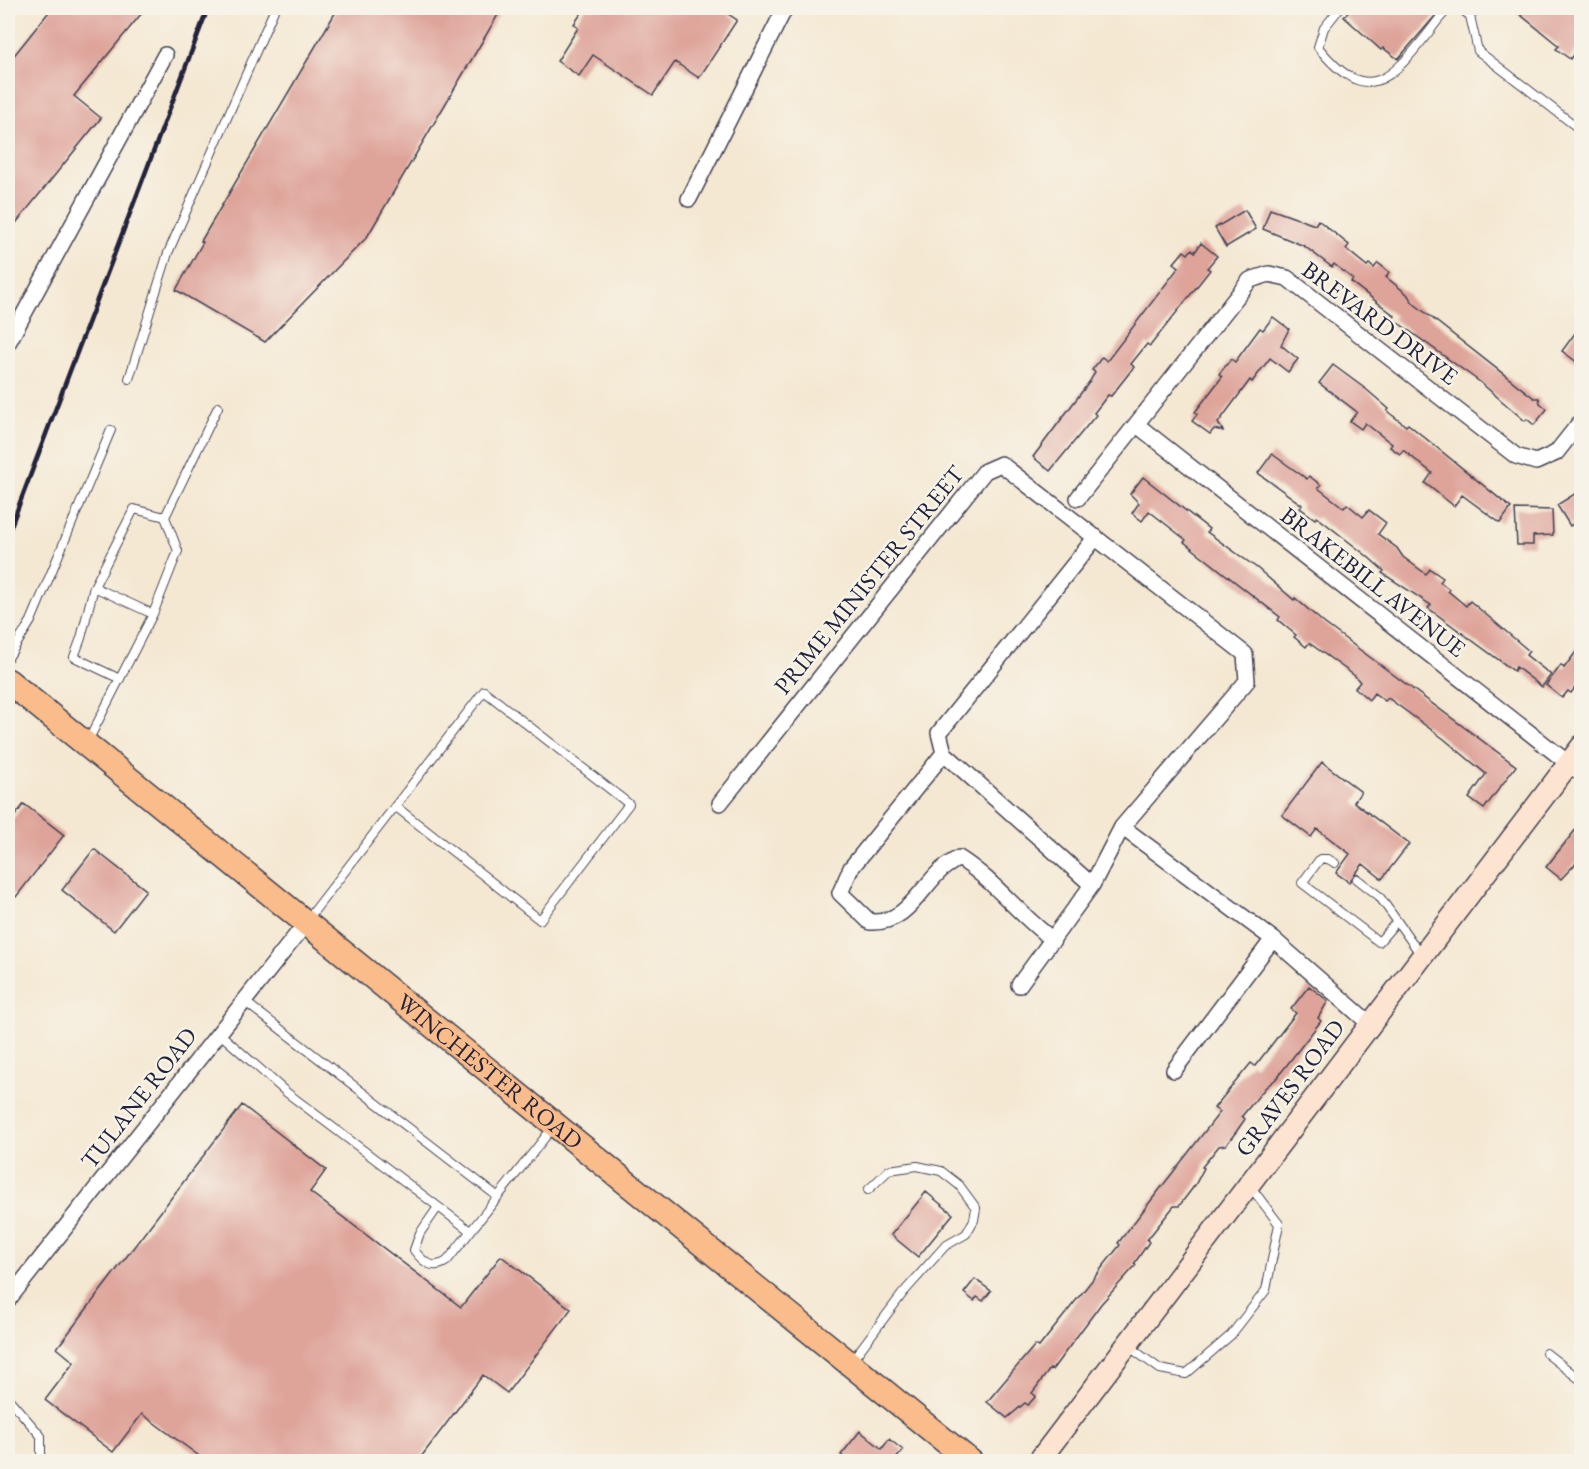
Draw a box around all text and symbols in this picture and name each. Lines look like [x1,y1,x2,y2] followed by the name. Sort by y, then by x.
[1296,254,1464,391] street label: BREVARD DRIVE
[767,458,971,700] street label: PRIME MINISTER STREET
[1274,500,1472,664] street label: BRAKEBILL AVENUE
[390,986,589,1156] street label: WINCHESTER ROAD
[1228,1013,1351,1162] street label: GRAVES ROAD
[74,1021,204,1175] street label: TULANE ROAD

